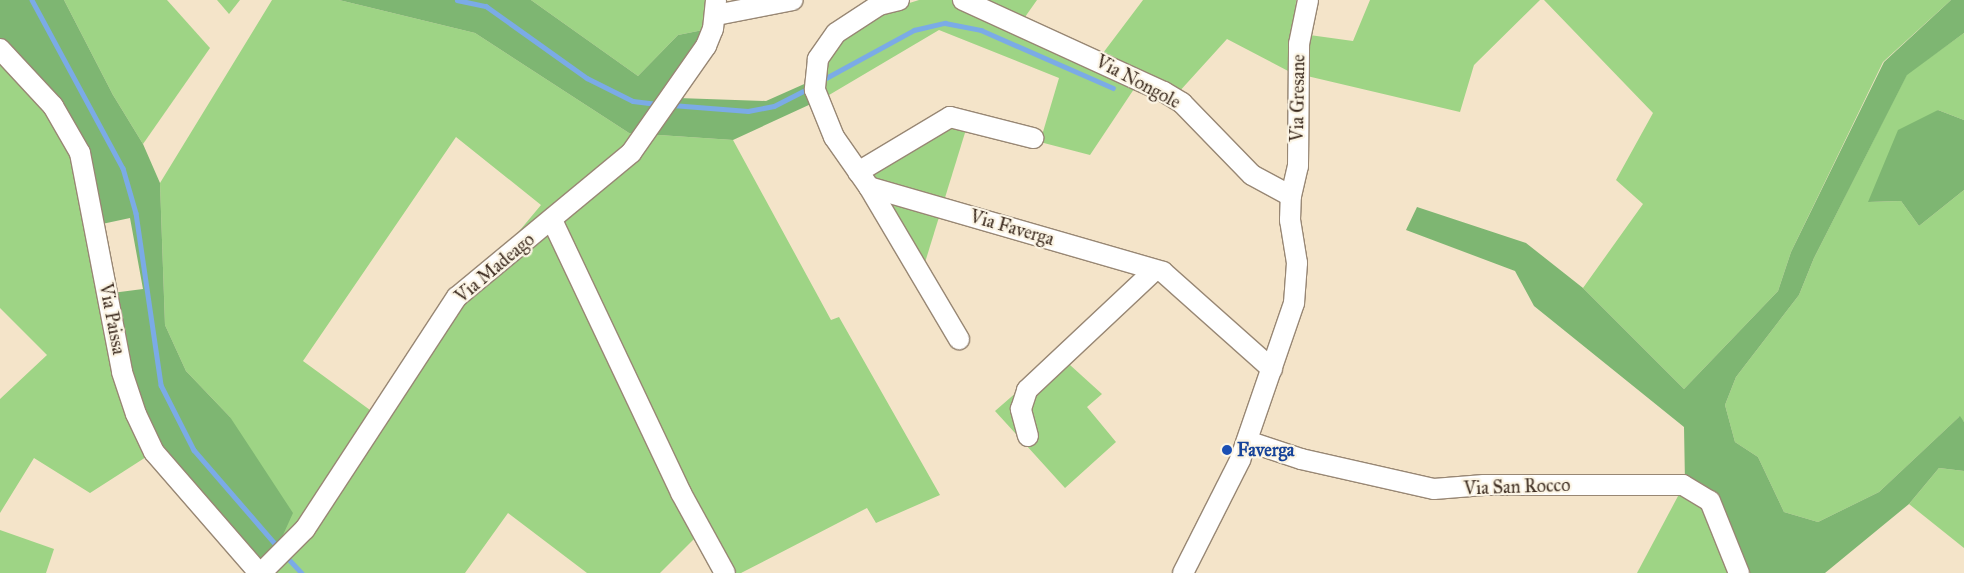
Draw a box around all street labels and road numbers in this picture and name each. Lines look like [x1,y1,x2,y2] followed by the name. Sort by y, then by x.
[1092,51,1184,113] street label: Via Nongole
[1286,54,1310,142] street label: Via Gresane
[968,206,1056,250] street label: Via Faverga
[451,229,539,307] street label: Via Madeago
[95,282,129,356] street label: Via Paissa
[1463,474,1571,500] street label: Via San Rocco

